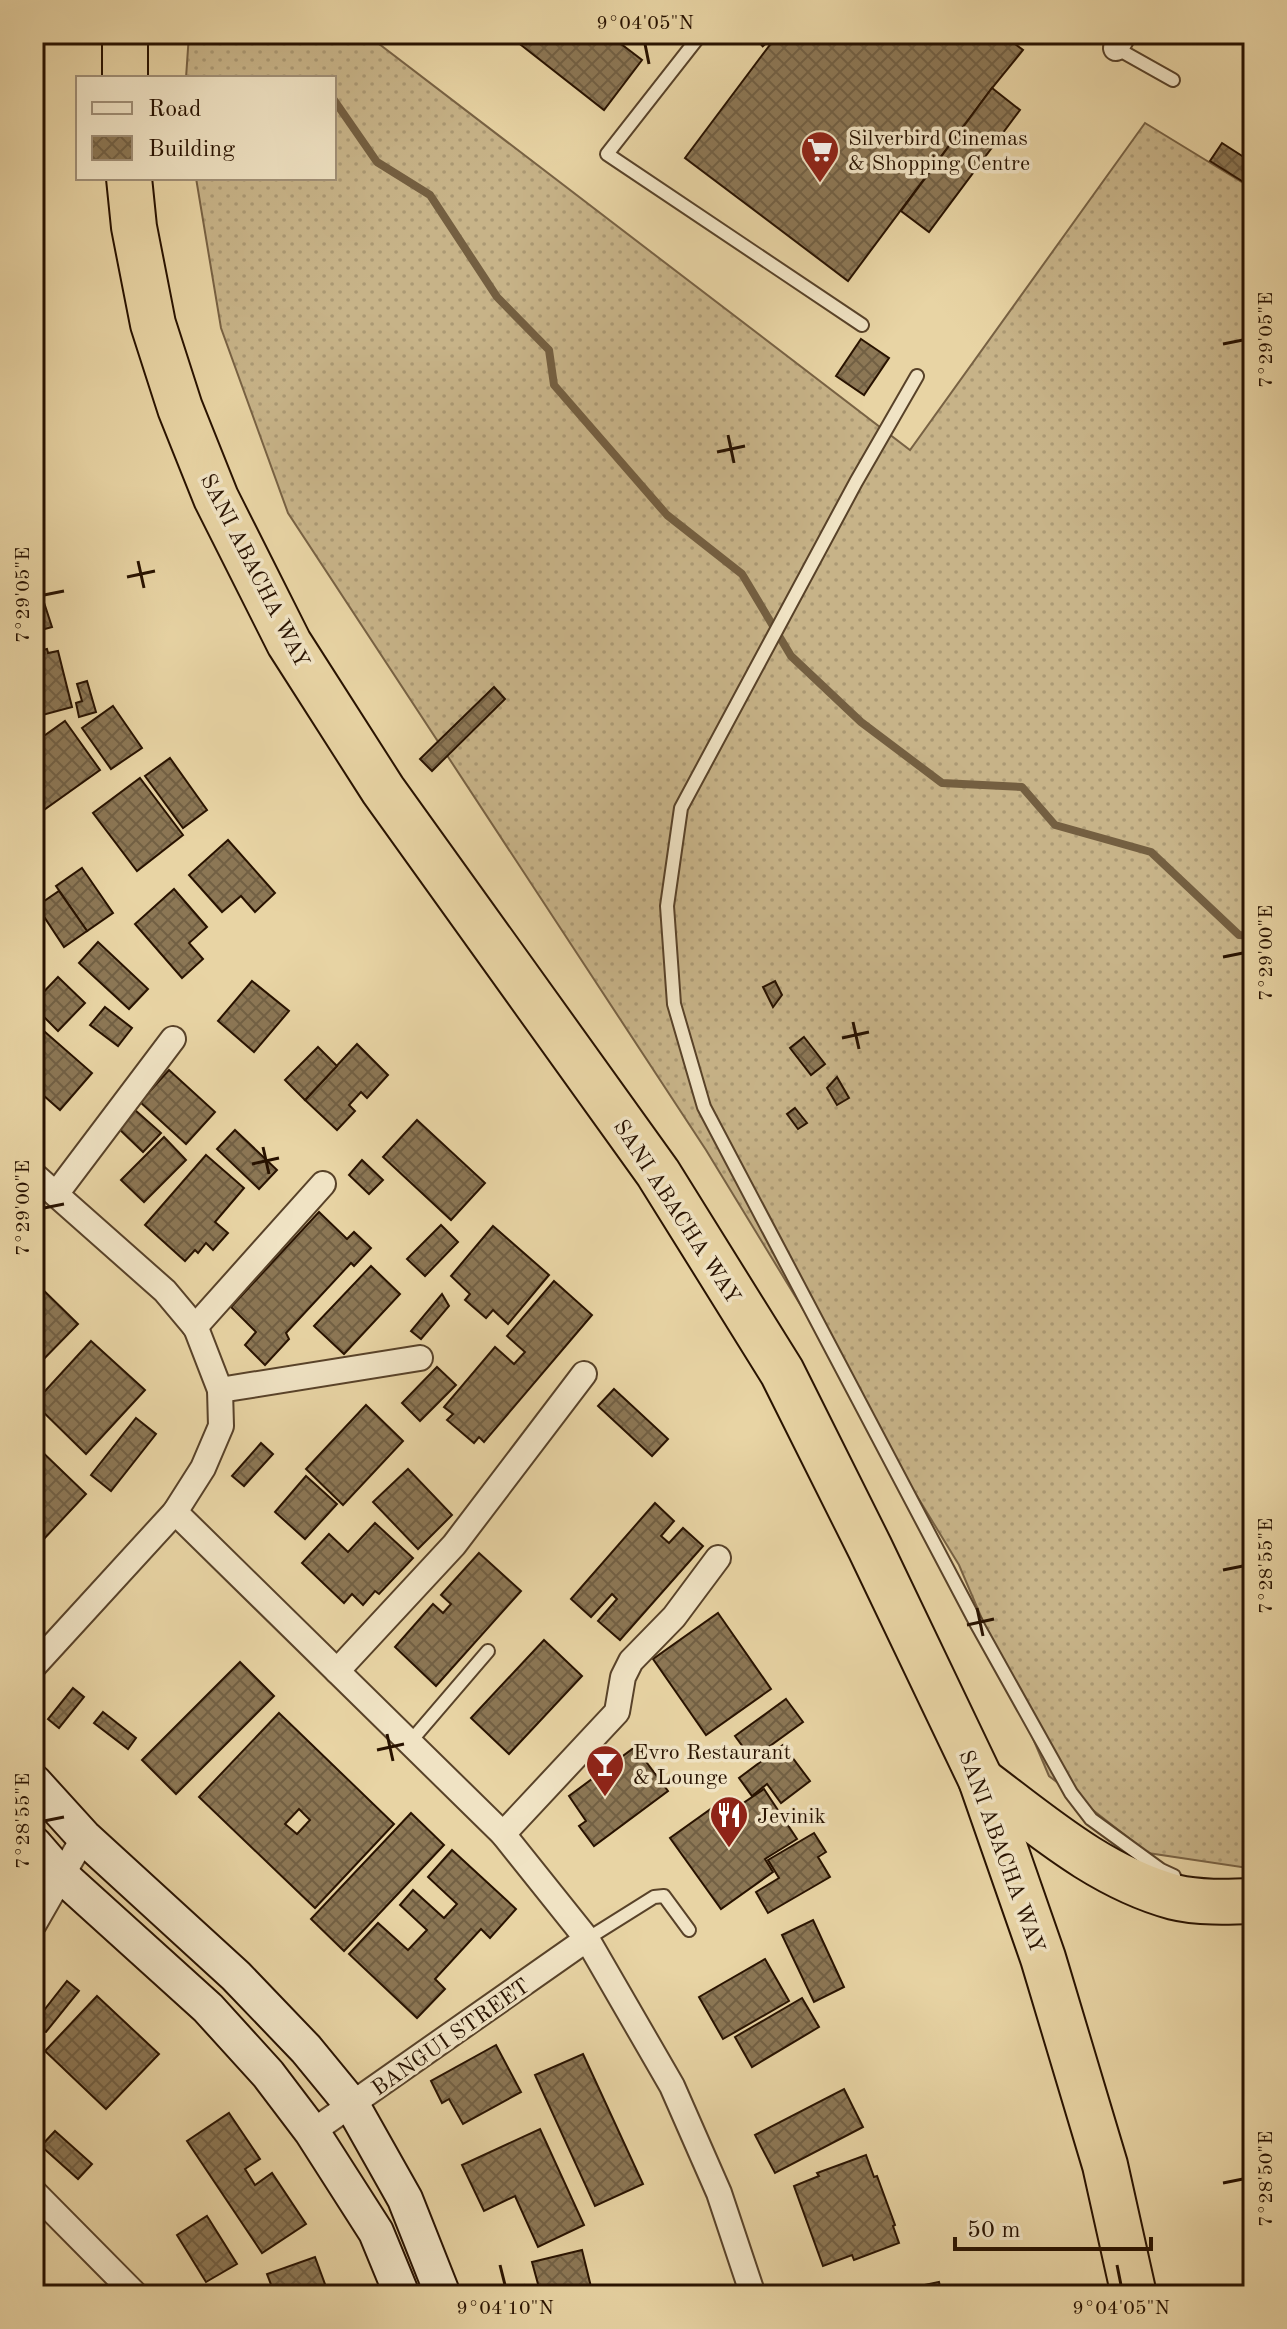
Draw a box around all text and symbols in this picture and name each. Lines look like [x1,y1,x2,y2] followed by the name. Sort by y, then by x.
[596,14,694,34] text: 9°04'05"N
[76,76,336,180] legend
[148,98,201,122] text: Road
[848,128,1030,175] place label: Silverbird Cinemas & Shopping Centre
[799,129,841,184] supermarket icon: Silverbird Cinemas & Shopping Centre
[148,138,235,162] text: Building
[1257,292,1277,388] text: 7°29'05"E
[196,471,313,671] street label: SANI ABACHA WAY
[14,547,34,643] text: 7°29'05"E
[1257,905,1277,1001] text: 7°29'00"E
[609,1116,744,1308] street label: SANI ABACHA WAY
[14,1160,34,1256] text: 7°29'00"E
[1257,1518,1277,1614] text: 7°28'55"E
[633,1742,791,1789] place label: Evro Restaurant & Lounge
[584,1743,626,1798] bar icon: Evro Restaurant & Lounge
[954,1747,1048,1956] street label: SANI ABACHA WAY
[14,1773,34,1869] text: 7°28'55"E
[708,1794,750,1849] restaurant icon: Jevinik
[757,1806,826,1828] place label: Jevinik
[368,1975,534,2100] street label: BANGUI STREET
[1257,2131,1277,2227] text: 7°28'50"E
[955,2201,1151,2251] scale bar
[967,2219,1021,2243] text: 50 m
[456,2299,554,2319] text: 9°04'10"N
[1072,2299,1170,2319] text: 9°04'05"N

